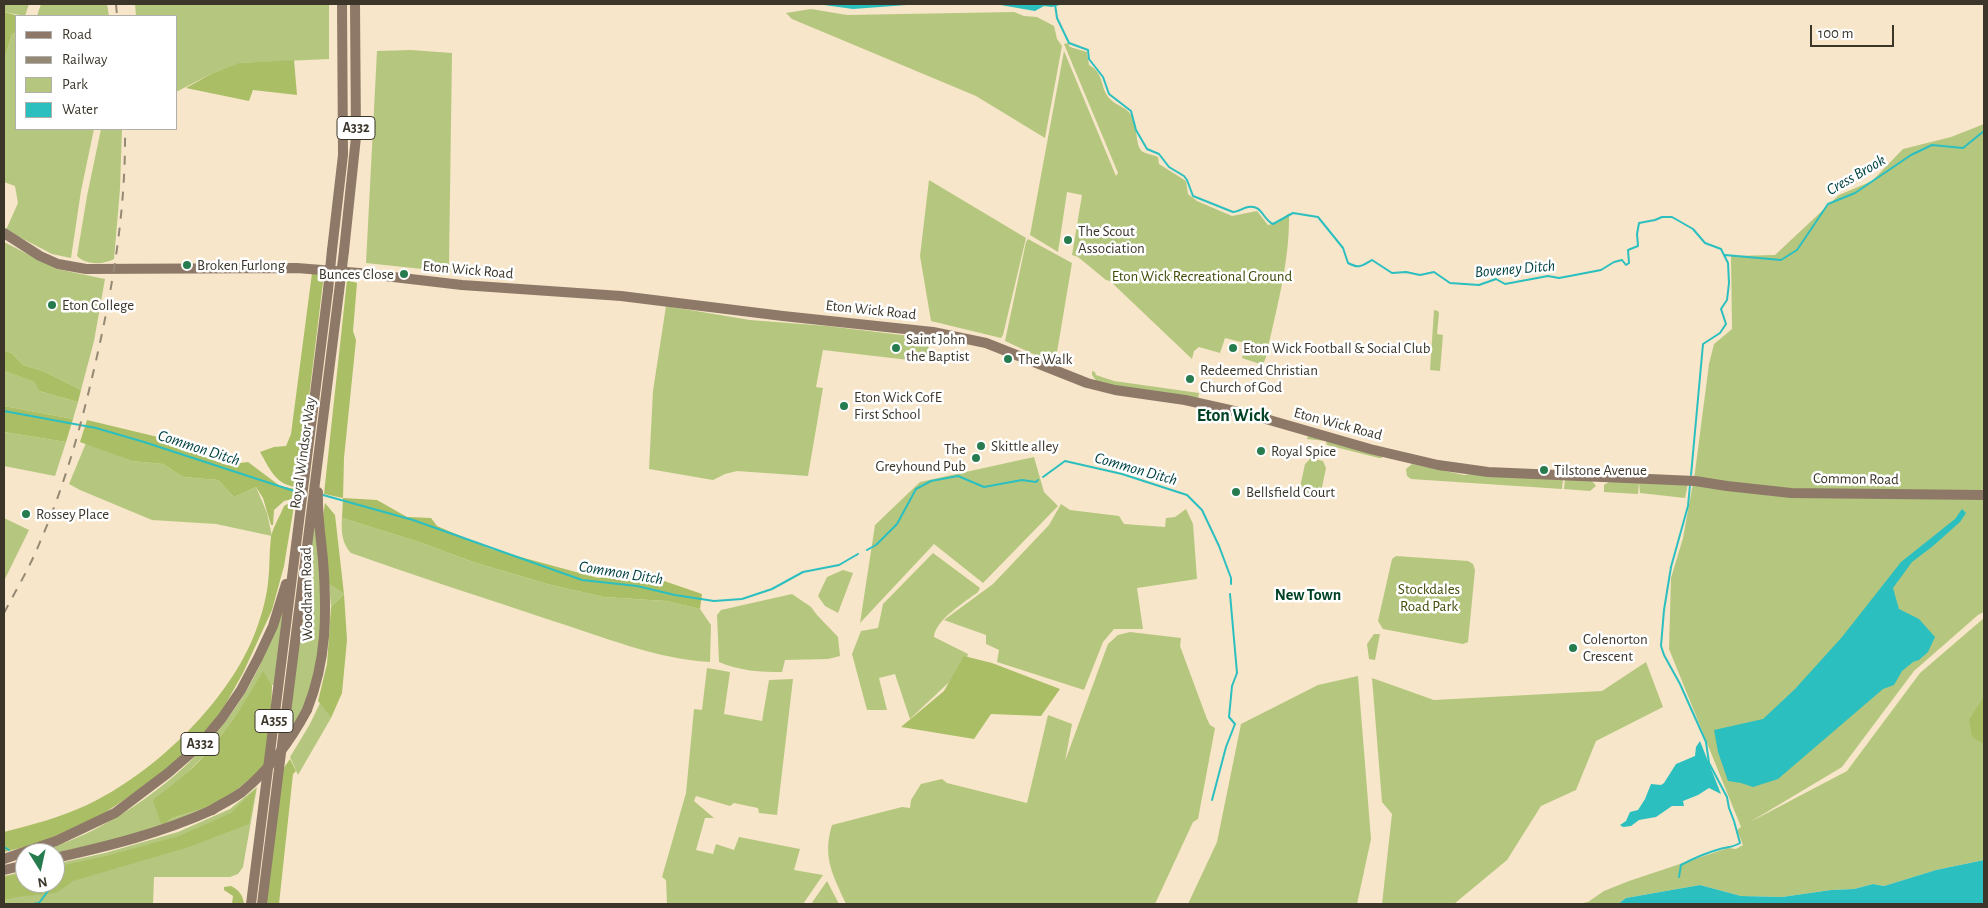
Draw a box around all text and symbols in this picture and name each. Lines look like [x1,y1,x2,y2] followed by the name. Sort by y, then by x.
[15,15,178,130] legend
[1813,15,1897,47] scale bar
[1818,26,1853,41] text: 100 m
[62,27,92,42] text: Road
[62,52,107,67] text: Railway
[62,77,88,92] text: Park
[62,102,98,117] text: Water
[337,116,375,140] road number: A332
[1823,150,1889,200] water label: Cress Brook
[1078,222,1145,257] place label: The Scout Association
[1062,234,1074,246] marker: The Scout Association
[197,256,285,274] place label: Broken Furlong
[1474,256,1556,282] water label: Boveney Ditch
[422,257,514,283] street label: Eton Wick Road
[181,259,193,271] marker: Broken Furlong
[319,265,394,283] place label: Bunces Close
[1112,267,1292,285] park label: Eton Wick Recreational Ground
[398,268,410,280] marker: Bunces Close
[62,296,134,314] place label: Eton College
[825,296,917,324] street label: Eton Wick Road
[46,299,58,311] marker: Eton College
[906,330,969,365] place label: Saint John the Baptist
[1243,339,1430,357] place label: Eton Wick Football & Social Club
[890,342,902,354] marker: Saint John the Baptist
[1227,342,1239,354] marker: Eton Wick Football & Social Club
[1018,350,1072,368] place label: The Walk
[1002,353,1014,365] marker: The Walk
[1200,361,1318,396] place label: Redeemed Christian Church of God
[1184,373,1196,385] marker: Redeemed Christian Church of God
[854,388,942,423] place label: Eton Wick CofE First School
[286,396,320,510] street label: Royal Windsor Way
[838,400,850,412] marker: Eton Wick CofE First School
[1292,404,1384,444] street label: Eton Wick Road
[1197,405,1269,427] district label: Eton Wick
[156,426,242,470] water label: Common Ditch
[991,437,1059,455] place label: Skittle alley
[876,440,966,475] place label: The Greyhound Pub
[975,440,987,452] marker: Skittle alley
[1271,442,1336,460] place label: Royal Spice
[1255,445,1267,457] marker: Royal Spice
[1093,448,1179,490] water label: Common Ditch
[970,452,982,464] marker: The Greyhound Pub
[1554,461,1647,479] place label: Tilstone Avenue
[1538,464,1550,476] marker: Tilstone Avenue
[1813,469,1899,489] street label: Common Road
[1246,483,1335,501] place label: Bellsfield Court
[1230,486,1242,498] marker: Bellsfield Court
[36,505,109,523] place label: Rossey Place
[20,508,32,520] marker: Rossey Place
[297,547,317,641] street label: Woodham Road
[578,557,664,589] water label: Common Ditch
[1398,580,1460,615] park label: Stockdales Road Park
[1275,585,1341,605] district label: New Town
[1583,630,1648,665] place label: Colenorton Crescent
[1567,642,1579,654] marker: Colenorton Crescent
[255,709,293,732] road number: A355
[181,732,219,756] road number: A332
[15,843,65,893] north arrow
[36,874,48,890] text: N

